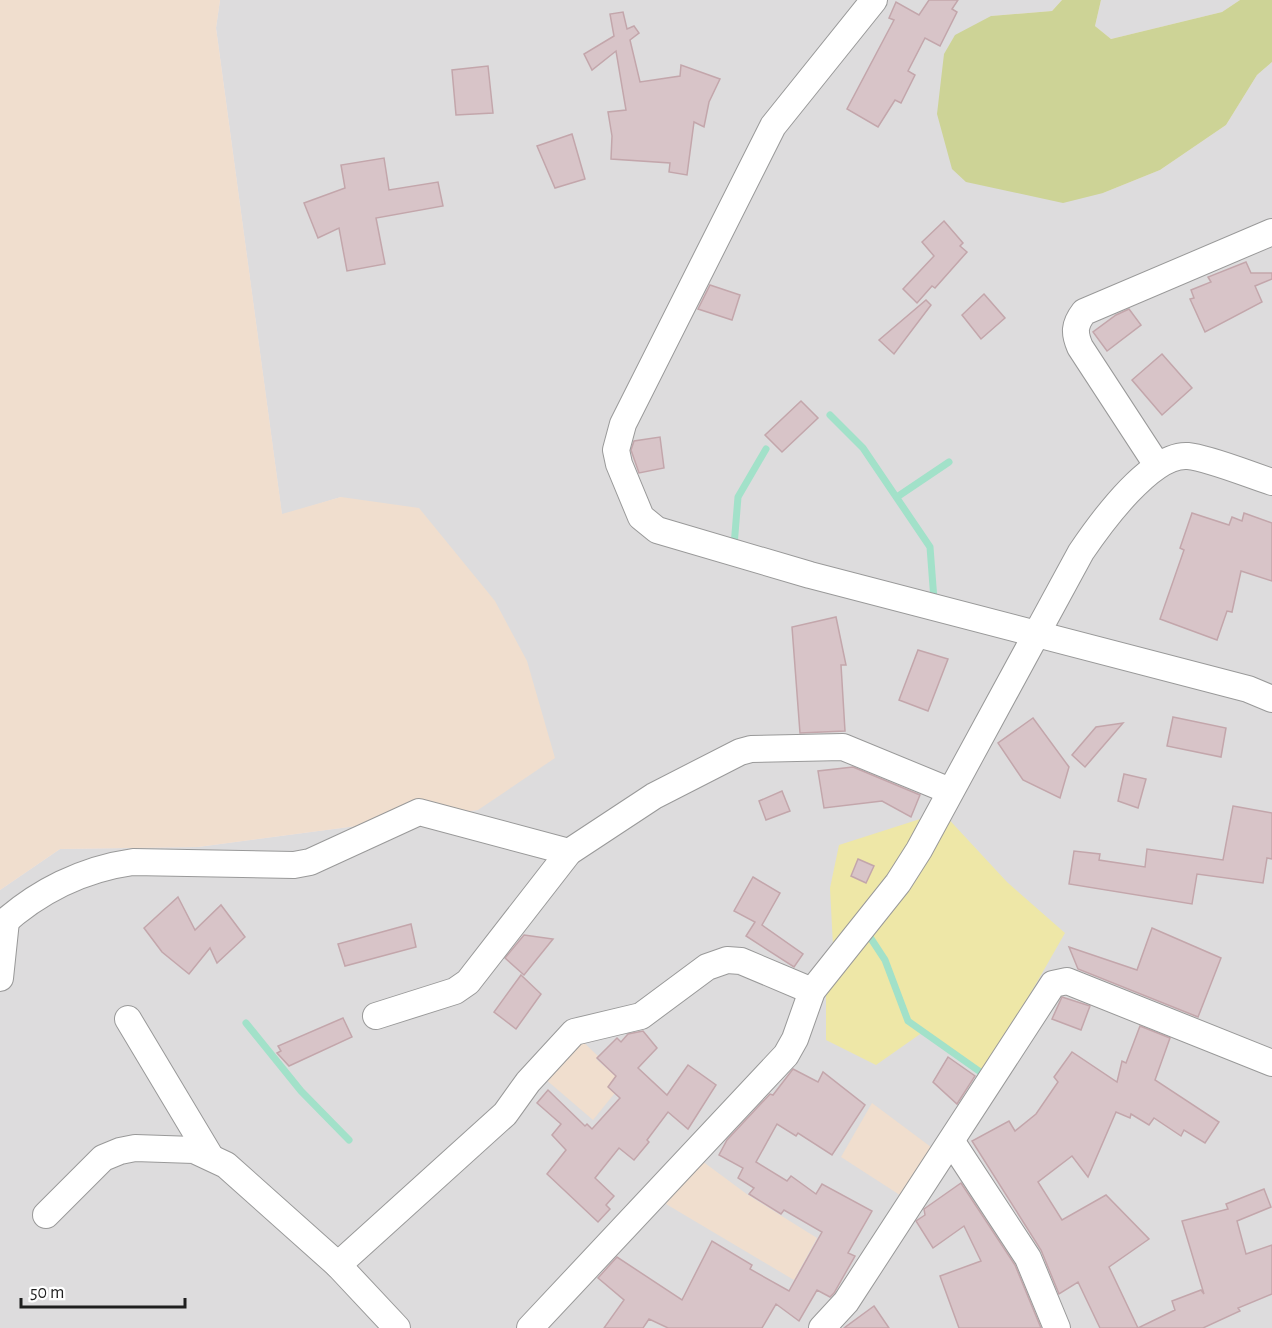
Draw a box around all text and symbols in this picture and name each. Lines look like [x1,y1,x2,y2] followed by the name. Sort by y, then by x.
[21,1271,184,1309] scale bar
[30,1284,64,1302] text: 50 m

